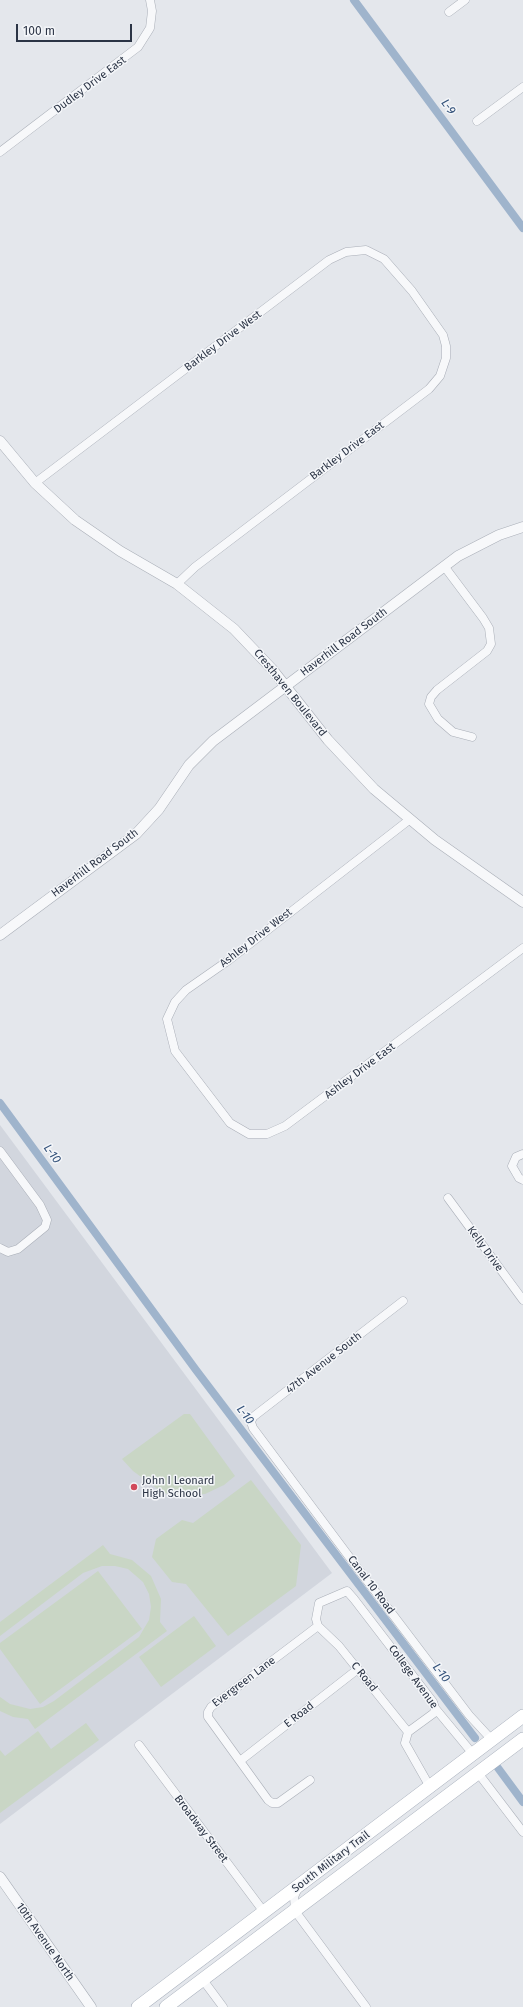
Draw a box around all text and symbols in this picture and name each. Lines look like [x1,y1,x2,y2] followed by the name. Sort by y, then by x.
[18,16,134,42] scale bar
[23,24,55,38] text: 100 m
[51,54,129,116] street label: Dudley Drive East
[438,96,458,118] water label: L-9
[182,308,264,374] street label: Barkley Drive West
[307,419,387,483] street label: Barkley Drive East
[298,605,390,679] street label: Haverhill Road South
[251,647,329,739] street label: Cresthaven Boulevard
[49,826,141,900] street label: Haverhill Road South
[217,906,295,970] street label: Ashley Drive West
[322,1040,398,1102] street label: Ashley Drive East
[40,1142,64,1166] water label: L-10
[464,1224,506,1274] street label: Kelly Drive
[284,1329,364,1397] street label: 47th Avenue South
[233,1403,257,1427] water label: L-10
[142,1474,214,1500] place label: John I Leonard High School
[129,1482,139,1492] marker: John I Leonard High School
[345,1553,397,1617] street label: Canal 10 Road
[385,1642,441,1712] street label: College Avenue
[210,1654,278,1710] street label: Evergreen Lane
[348,1659,380,1695] street label: C Road
[429,1661,453,1685] water label: L-10
[281,1699,317,1731] street label: E Road
[171,1793,231,1865] street label: Broadway Street
[289,1828,373,1896] street label: South Military Trail
[13,1900,77,1984] street label: 10th Avenue North

